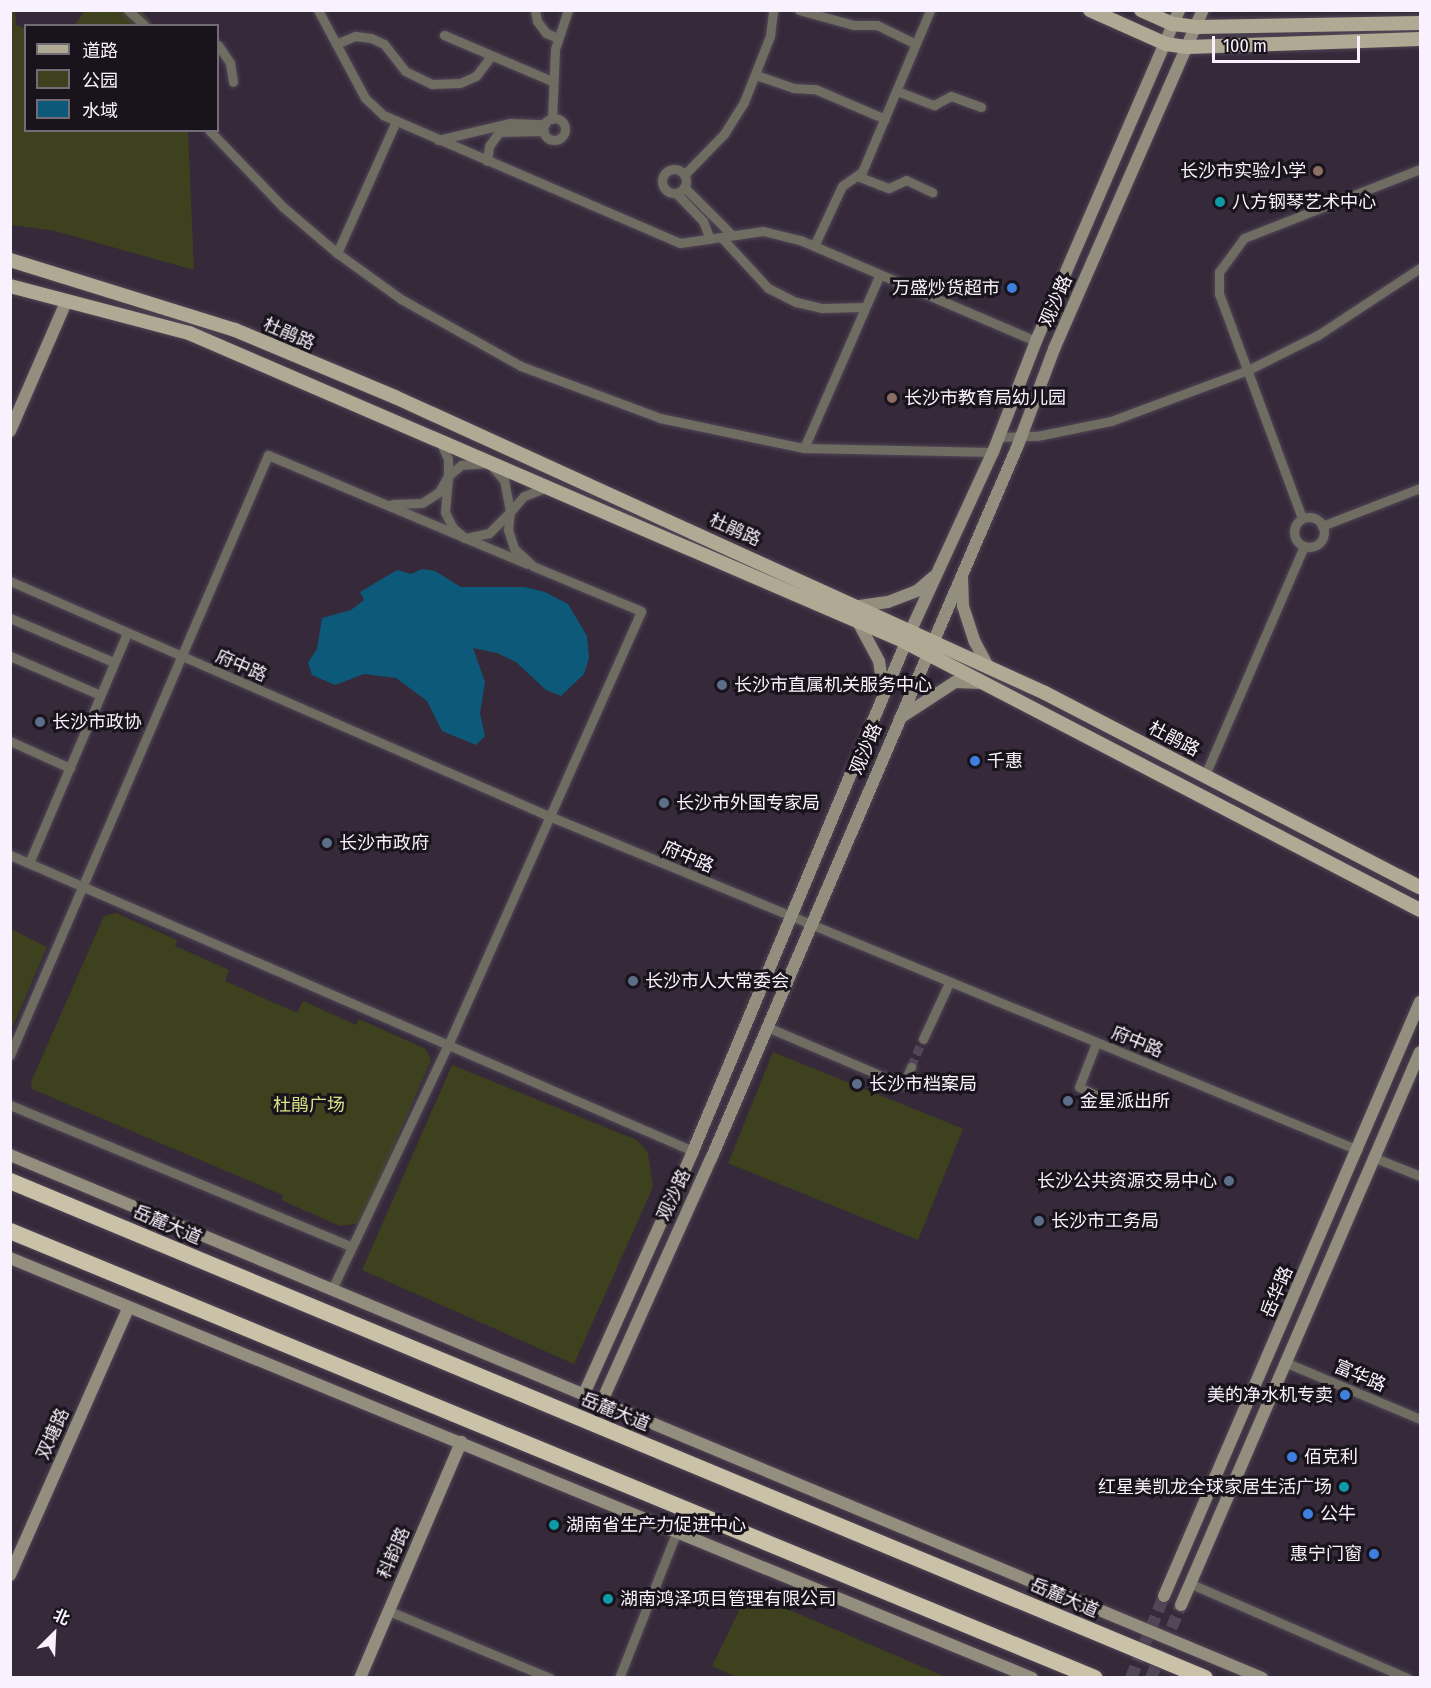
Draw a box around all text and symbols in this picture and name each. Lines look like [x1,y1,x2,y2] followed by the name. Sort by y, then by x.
[24,24,219,132] legend
[1215,24,1364,62] scale bar
[1223,35,1267,57] text: 100 m
[82,40,118,62] text: 道路
[82,70,118,92] text: 公园
[82,100,118,122] text: 水域
[1180,160,1306,182] place label: 长沙市实验小学
[1311,164,1325,178] marker: 长沙市实验小学
[1232,191,1376,213] place label: 八方钢琴艺术中心
[1213,195,1227,209] marker: 八方钢琴艺术中心
[1035,272,1077,330] street label: 观沙路
[892,277,1000,299] place label: 万盛炒货超市
[1005,281,1019,295] marker: 万盛炒货超市
[260,314,318,354] street label: 杜鹃路
[904,387,1066,409] place label: 长沙市教育局幼儿园
[885,391,899,405] marker: 长沙市教育局幼儿园
[706,509,764,551] street label: 杜鹃路
[212,646,270,686] street label: 府中路
[734,674,932,696] place label: 长沙市直属机关服务中心
[715,678,729,692] marker: 长沙市直属机关服务中心
[52,711,142,733] place label: 长沙市政协
[33,715,47,729] marker: 长沙市政协
[1145,717,1203,761] street label: 杜鹃路
[846,720,886,778] street label: 观沙路
[987,750,1023,772] place label: 千惠
[968,754,982,768] marker: 千惠
[676,792,820,814] place label: 长沙市外国专家局
[657,796,671,810] marker: 长沙市外国专家局
[339,832,429,854] place label: 长沙市政府
[320,836,334,850] marker: 长沙市政府
[659,837,717,877] street label: 府中路
[645,970,789,992] place label: 长沙市人大常委会
[626,974,640,988] marker: 长沙市人大常委会
[1108,1022,1166,1062] street label: 府中路
[869,1073,977,1095] place label: 长沙市档案局
[850,1077,864,1091] marker: 长沙市档案局
[1080,1090,1170,1112] place label: 金星派出所
[273,1094,345,1116] park label: 杜鹃广场
[1061,1094,1075,1108] marker: 金星派出所
[653,1166,695,1224] street label: 观沙路
[1037,1170,1217,1192] place label: 长沙公共资源交易中心
[1222,1174,1236,1188] marker: 长沙公共资源交易中心
[130,1201,204,1249] street label: 岳麓大道
[1051,1210,1159,1232] place label: 长沙市工务局
[1032,1214,1046,1228] marker: 长沙市工务局
[1257,1263,1297,1321] street label: 岳华路
[1331,1356,1389,1396] street label: 富华路
[1207,1384,1333,1406] place label: 美的净水机专卖
[1338,1388,1352,1402] marker: 美的净水机专卖
[578,1389,652,1435] street label: 岳麓大道
[32,1405,74,1463] street label: 双塘路
[1304,1446,1358,1468] place label: 佰克利
[1285,1450,1299,1464] marker: 佰克利
[1098,1476,1332,1498] place label: 红星美凯龙全球家居生活广场
[1337,1480,1351,1494] marker: 红星美凯龙全球家居生活广场
[1320,1503,1356,1525] place label: 公牛
[1301,1507,1315,1521] marker: 公牛
[566,1514,746,1536] place label: 湖南省生产力促进中心
[547,1518,561,1532] marker: 湖南省生产力促进中心
[374,1524,414,1582] street label: 科韵路
[1290,1543,1362,1565] place label: 惠宁门窗
[1367,1547,1381,1561] marker: 惠宁门窗
[1027,1574,1101,1622] street label: 岳麓大道
[620,1588,836,1610] place label: 湖南鸿泽项目管理有限公司
[601,1592,615,1606] marker: 湖南鸿泽项目管理有限公司
[24,1604,84,1664] north arrow
[50,1605,73,1629] text: 北

